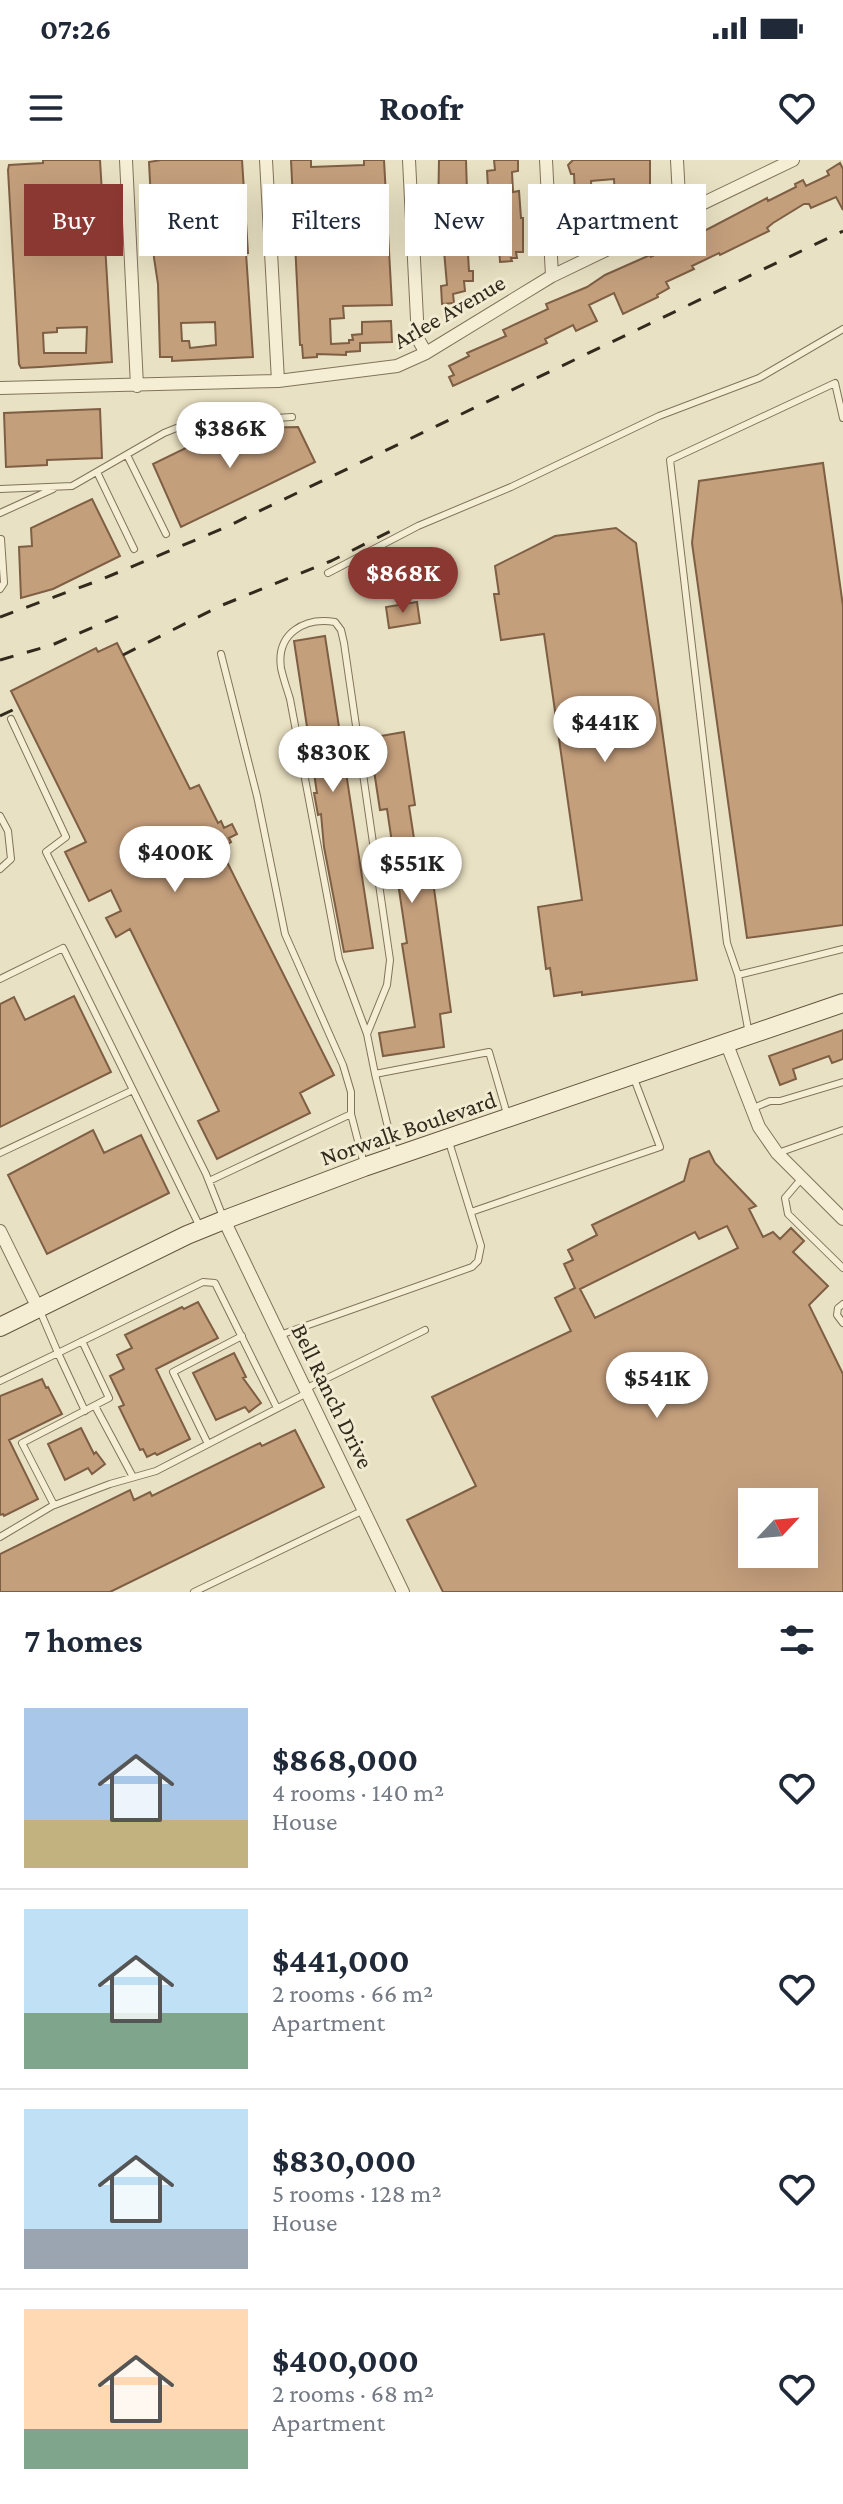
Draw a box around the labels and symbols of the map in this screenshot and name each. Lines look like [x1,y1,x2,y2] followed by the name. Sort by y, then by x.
[388,268,510,354] street label: Arlee Avenue
[174,402,286,470] pin: $386K
[347,547,459,615] pin: $868K
[549,696,661,764] pin: $441K
[277,726,389,794] pin: $830K
[119,826,231,894] pin: $400K
[356,837,468,905] pin: $551K
[317,1085,500,1171] street label: Norwalk Boulevard
[286,1319,380,1473] street label: Bell Ranch Drive
[601,1352,713,1420] pin: $541K
[738,1488,818,1568] north arrow

